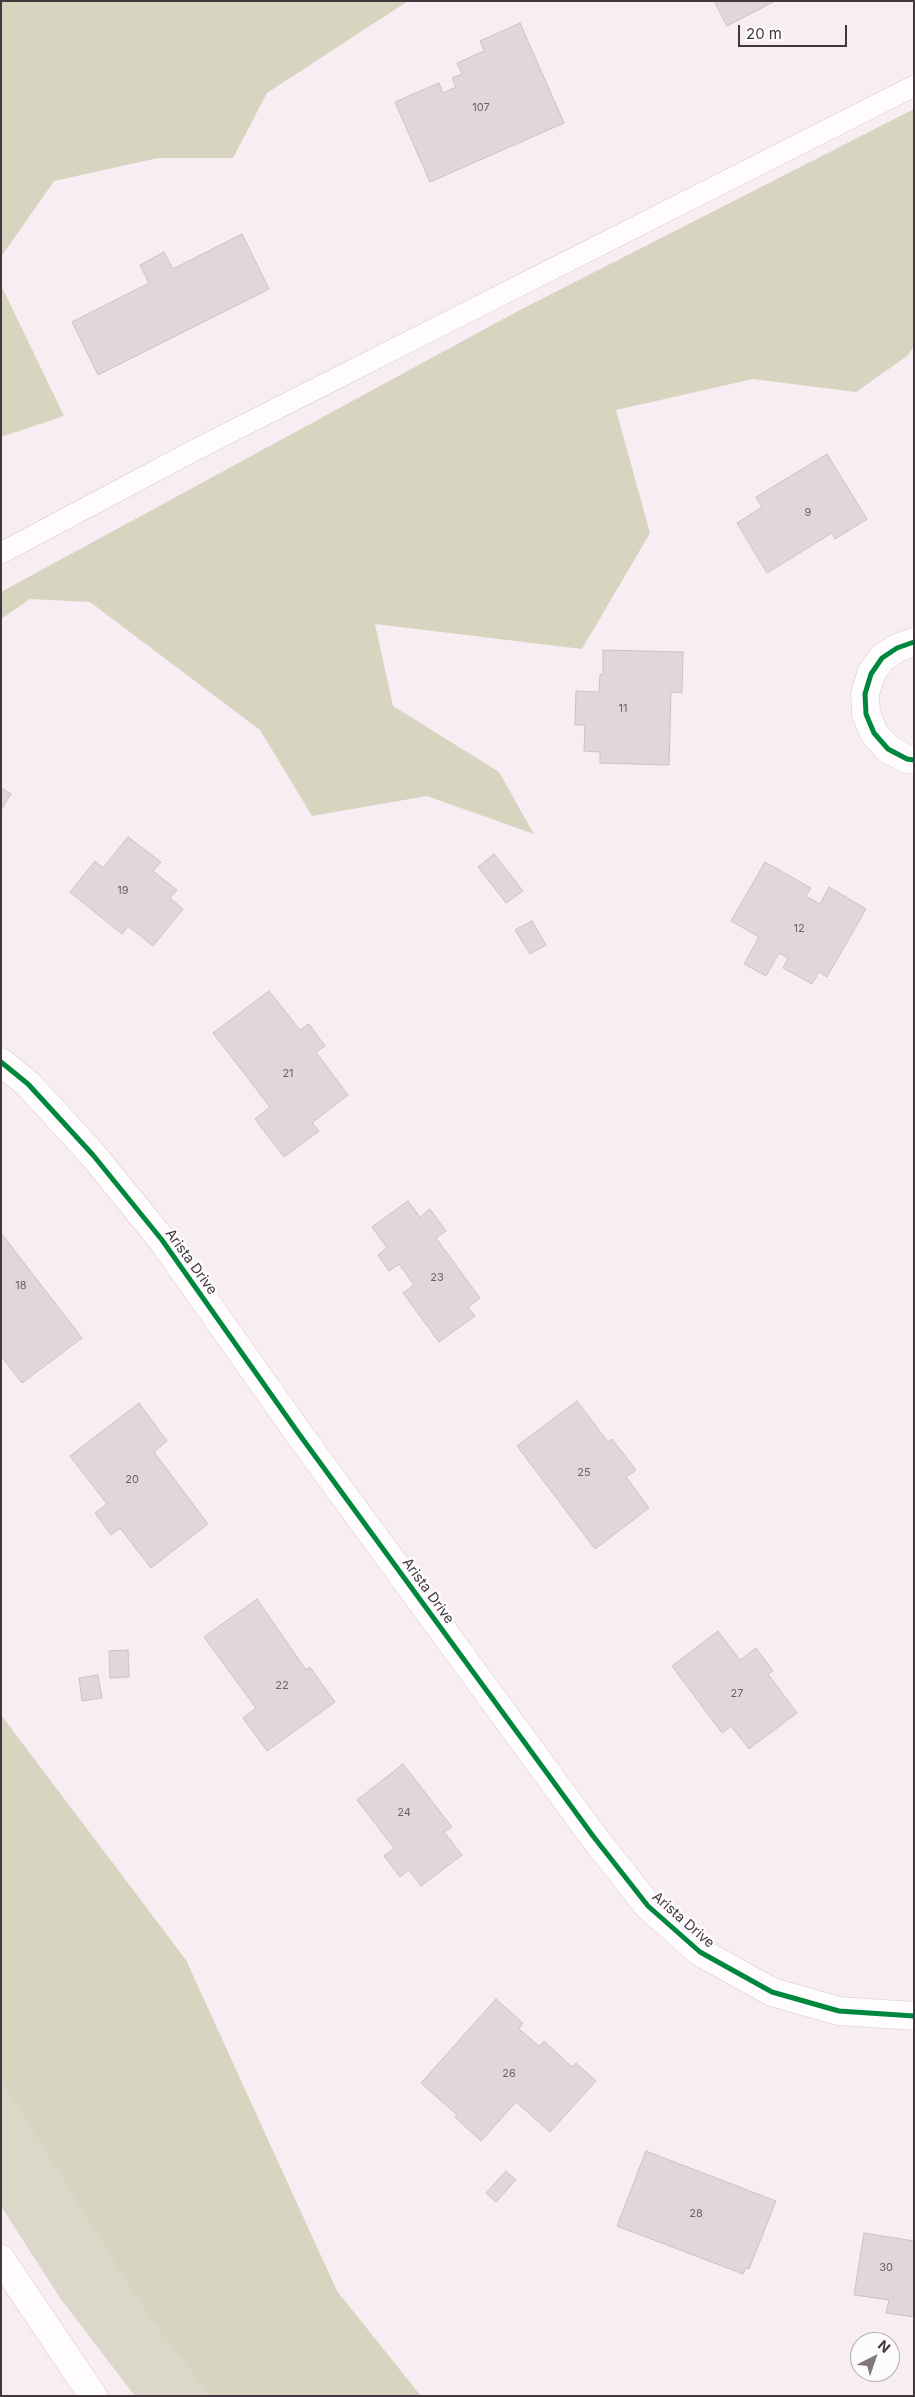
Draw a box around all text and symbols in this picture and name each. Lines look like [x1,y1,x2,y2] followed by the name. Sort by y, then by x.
[740,15,849,47] scale bar
[746,24,782,43] text: 20 m
[472,101,490,115] house number: 107
[805,506,811,520] house number: 9
[619,702,627,716] house number: 11
[117,884,129,898] house number: 19
[793,922,805,936] house number: 12
[282,1067,294,1081] house number: 21
[162,1226,220,1298] street label: Arista Drive
[430,1271,444,1285] house number: 23
[15,1279,27,1293] house number: 18
[577,1466,591,1480] house number: 25
[125,1473,139,1487] house number: 20
[399,1555,457,1627] street label: Arista Drive
[275,1679,289,1693] house number: 22
[731,1687,743,1701] house number: 27
[397,1806,411,1820] house number: 24
[648,1888,718,1952] street label: Arista Drive
[502,2067,516,2081] house number: 26
[689,2207,703,2221] house number: 28
[879,2261,893,2275] house number: 30
[850,2332,900,2382] north arrow
[875,2336,894,2356] text: N

